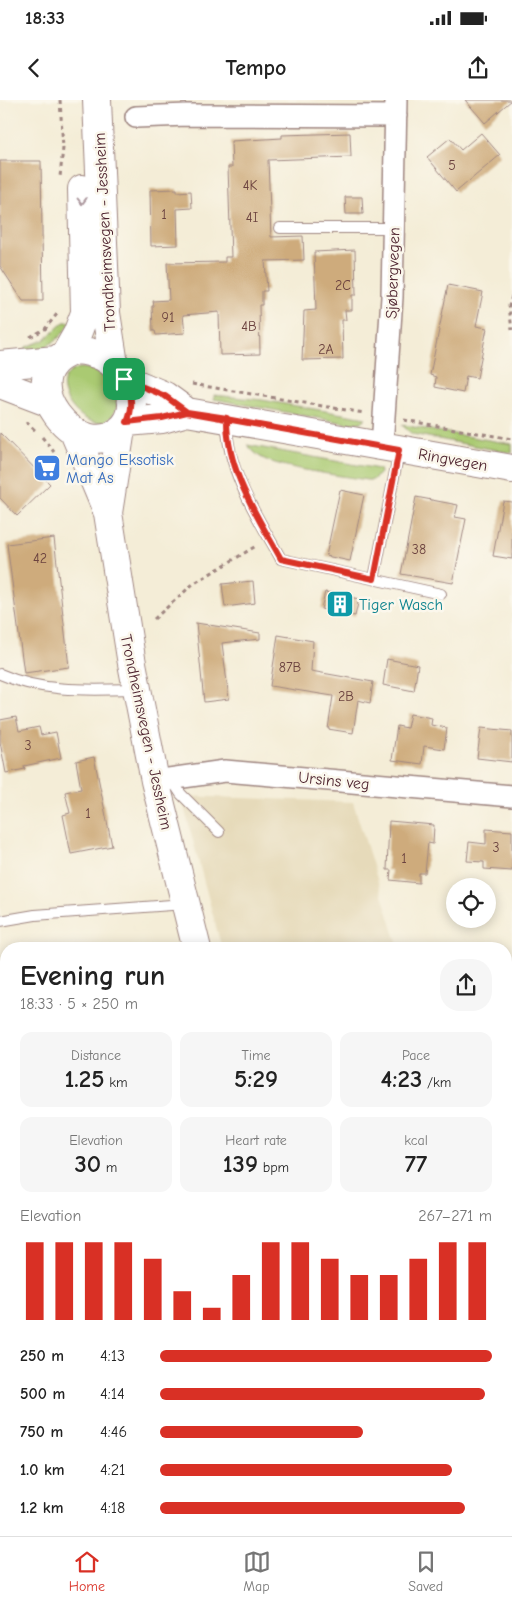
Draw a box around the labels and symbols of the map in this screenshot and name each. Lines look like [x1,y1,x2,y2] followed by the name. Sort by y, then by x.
[91,132,119,332] street label: Trondheimsvegen - Jessheim
[448,157,456,174] house number: 5
[243,177,257,194] house number: 4K
[77,197,88,205] one-way arrow
[161,206,167,223] house number: 1
[246,209,258,226] house number: 4I
[382,227,404,319] street label: Sjøbergvegen
[335,277,351,294] house number: 2C
[162,309,174,326] house number: 91
[241,318,257,335] house number: 4B
[318,341,334,358] house number: 2A
[103,358,145,400] pin
[417,445,489,475] street label: Ringvegen
[66,451,174,487] place label: Mango Eksotisk Mat As
[32,453,62,483] supermarket icon: Mango Eksotisk Mat As
[412,541,426,558] house number: 38
[33,550,47,567] house number: 42
[325,589,355,619] building icon: Tiger Wasch
[359,596,443,614] place label: Tiger Wasch
[117,633,176,832] street label: Trondheimsvegen - Jessheim
[279,659,302,676] house number: 87B
[338,688,354,705] house number: 2B
[24,737,32,754] house number: 3
[297,768,370,794] street label: Ursins veg
[85,805,91,822] house number: 1
[492,839,500,856] house number: 3
[401,850,407,867] house number: 1

